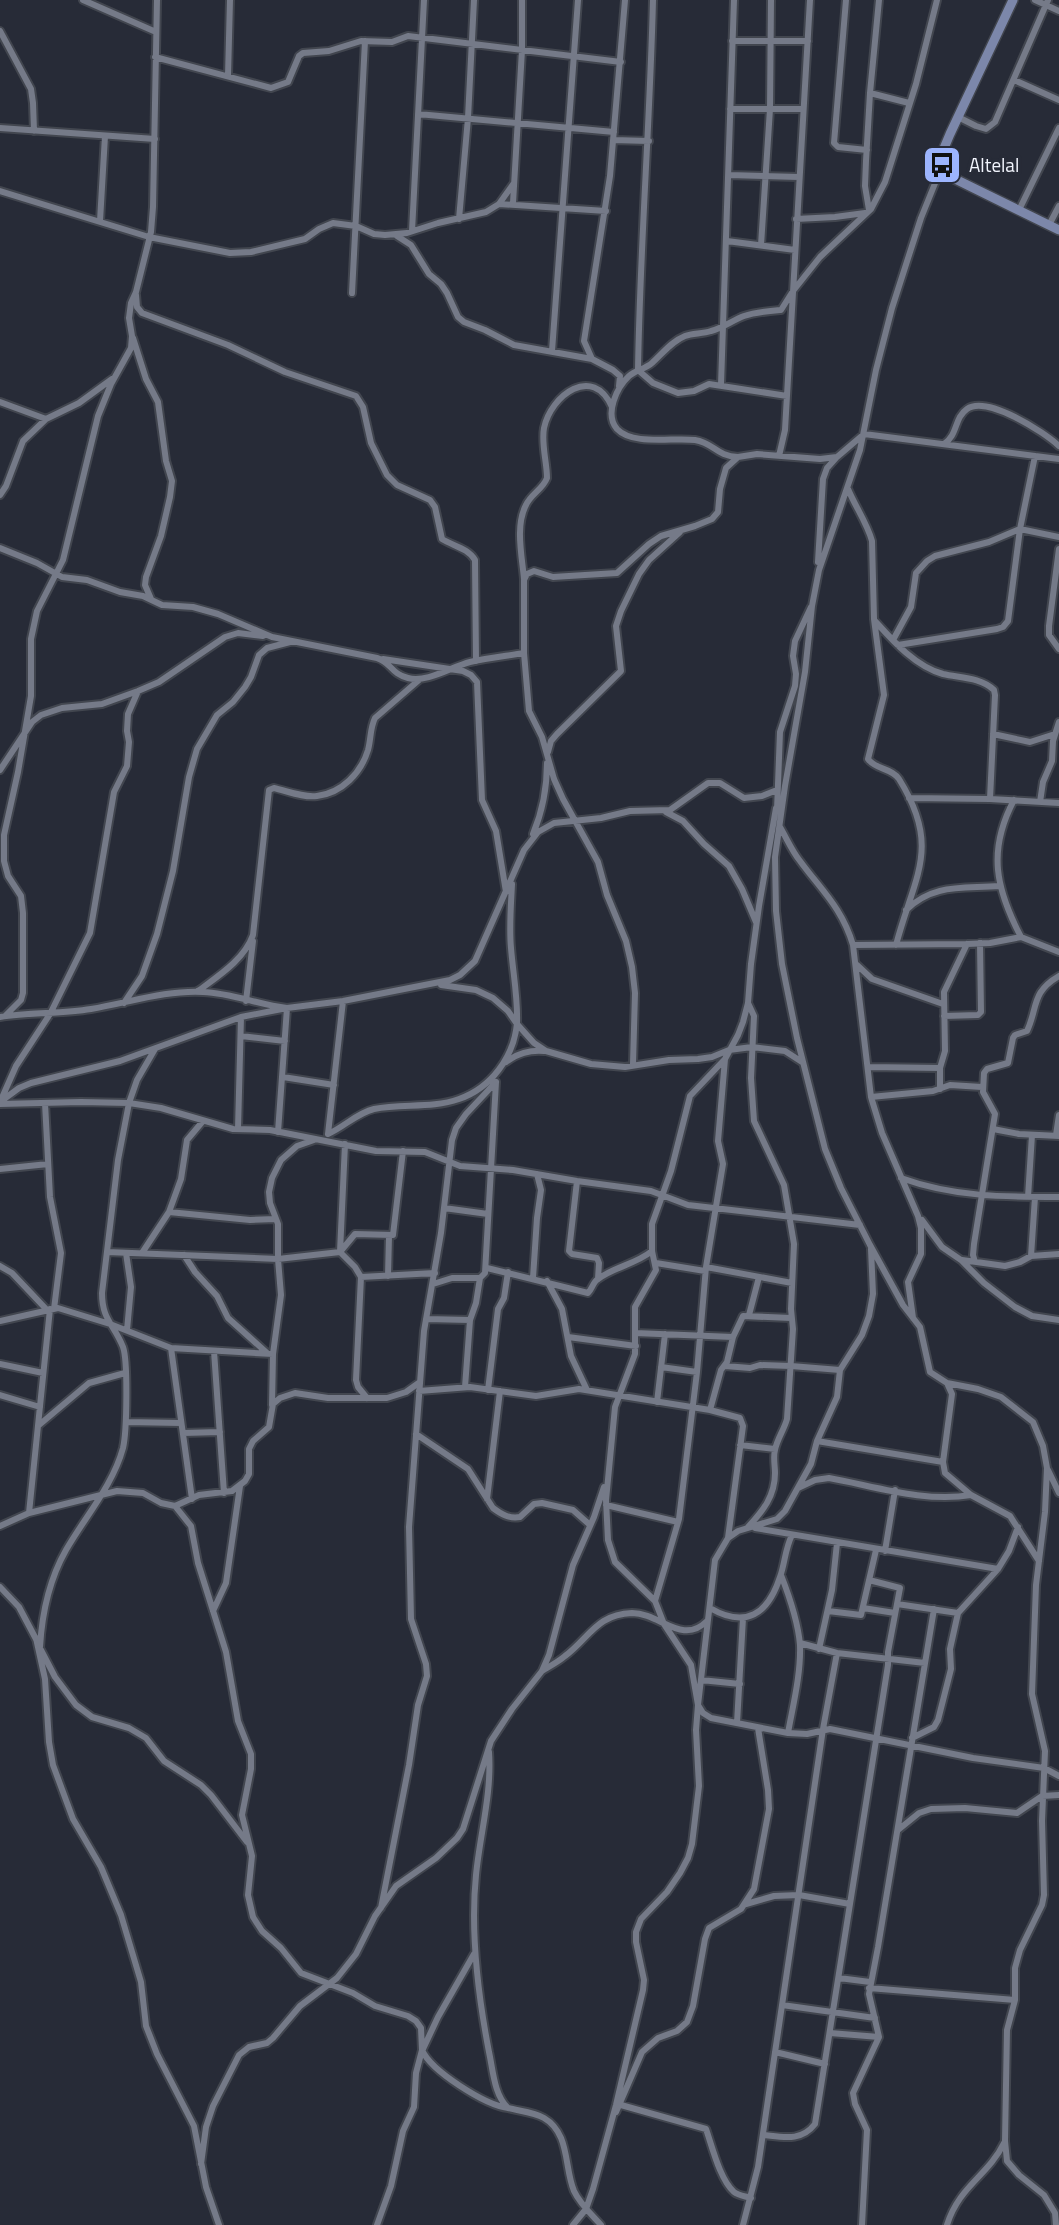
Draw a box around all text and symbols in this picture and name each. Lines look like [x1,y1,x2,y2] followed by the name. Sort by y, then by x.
[921,144,963,186] bus stop icon: Altelal
[969,150,1019,179] place label: Altelal

